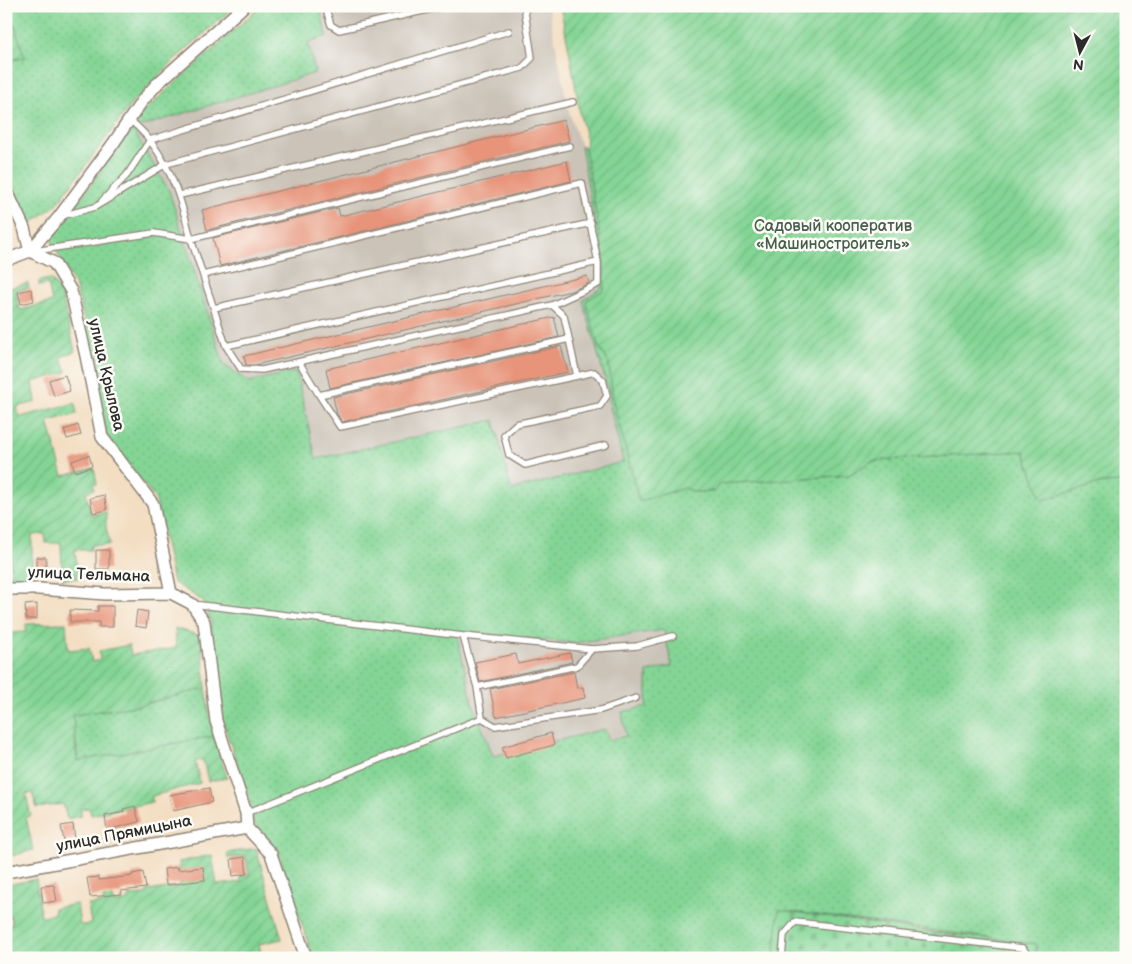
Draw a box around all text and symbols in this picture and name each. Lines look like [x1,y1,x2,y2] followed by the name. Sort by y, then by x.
[1054,28,1104,78] north arrow
[1072,55,1085,73] text: N
[754,217,913,254] park label: Садовый кооператив «Машиностроитель»
[84,317,128,434] street label: улица Крылова
[28,563,151,587] street label: улица Тельмана
[55,811,194,856] street label: улица Прямицына

